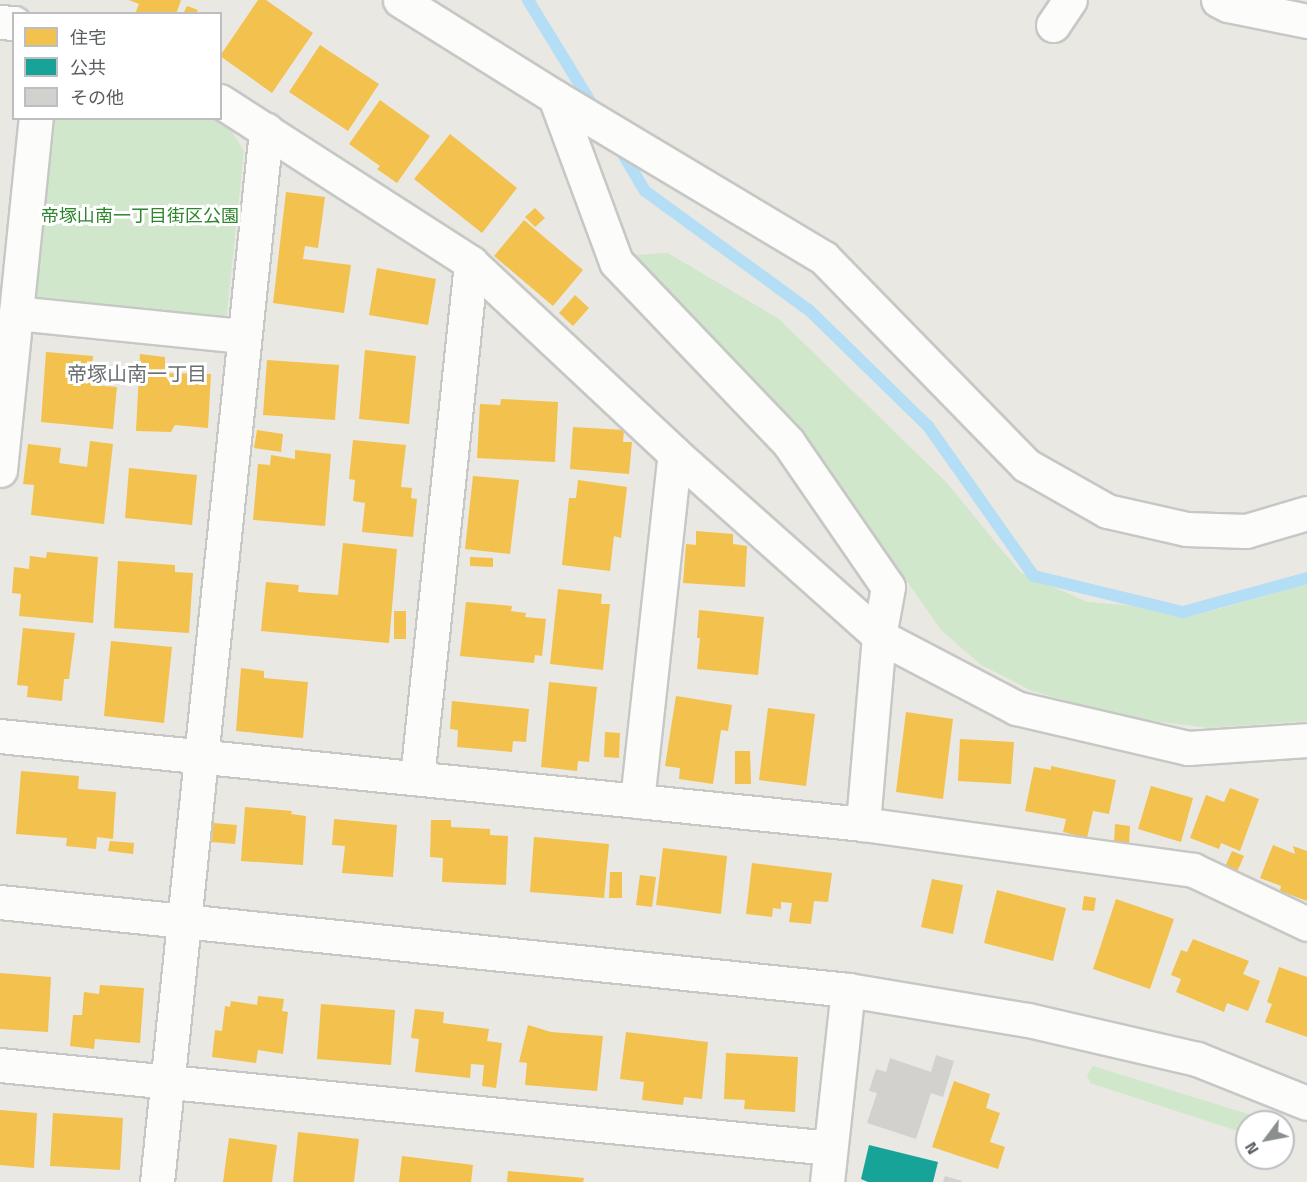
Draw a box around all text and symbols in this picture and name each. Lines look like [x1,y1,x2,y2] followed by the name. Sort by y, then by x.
[12,12,222,120] legend
[70,24,106,51] text: 住宅
[70,54,106,81] text: 公共
[70,84,124,111] text: その他
[41,205,239,227] park label: 帝塚山南一丁目街区公園
[67,361,207,385] district label: 帝塚山南一丁目
[1235,1110,1295,1170] north arrow
[1238,1137,1265,1160] text: N

